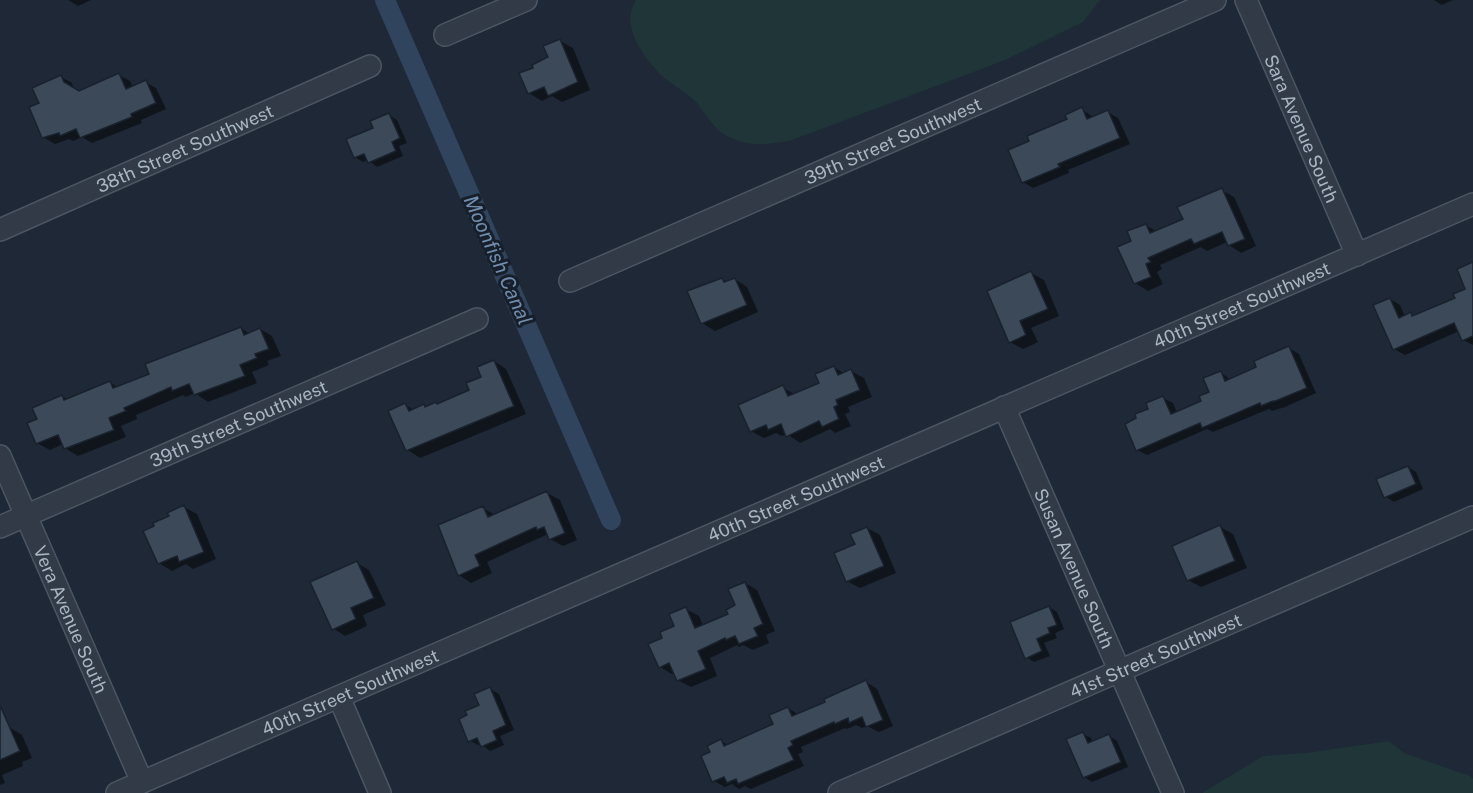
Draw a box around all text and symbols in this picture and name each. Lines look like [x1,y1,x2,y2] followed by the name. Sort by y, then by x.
[1260,51,1343,206] street label: Sara Avenue South
[801,93,984,188] street label: 39th Street Southwest
[93,100,276,197] street label: 38th Street Southwest
[459,191,537,329] water label: Moonfish Canal
[1150,257,1333,352] street label: 40th Street Southwest
[147,375,330,471] street label: 39th Street Southwest
[704,451,887,546] street label: 40th Street Southwest
[1030,485,1119,651] street label: Susan Avenue South
[30,542,112,696] street label: Vera Avenue South
[1066,609,1245,702] street label: 41st Street Southwest
[258,644,442,739] street label: 40th Street Southwest

